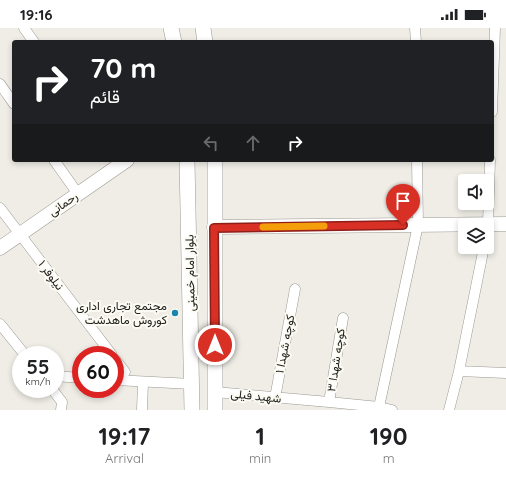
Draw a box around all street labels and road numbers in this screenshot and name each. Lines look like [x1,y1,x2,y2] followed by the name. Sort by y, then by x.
[45,188,81,220] street label: رحمانی
[181,235,199,311] street label: بلوار امام خمینی
[34,257,68,293] street label: نیلوفر ۱
[271,313,299,375] street label: کوچه شهدا ۱
[323,327,349,393] street label: کوچه شهدا ۳
[230,385,282,407] street label: شهید فیلی

